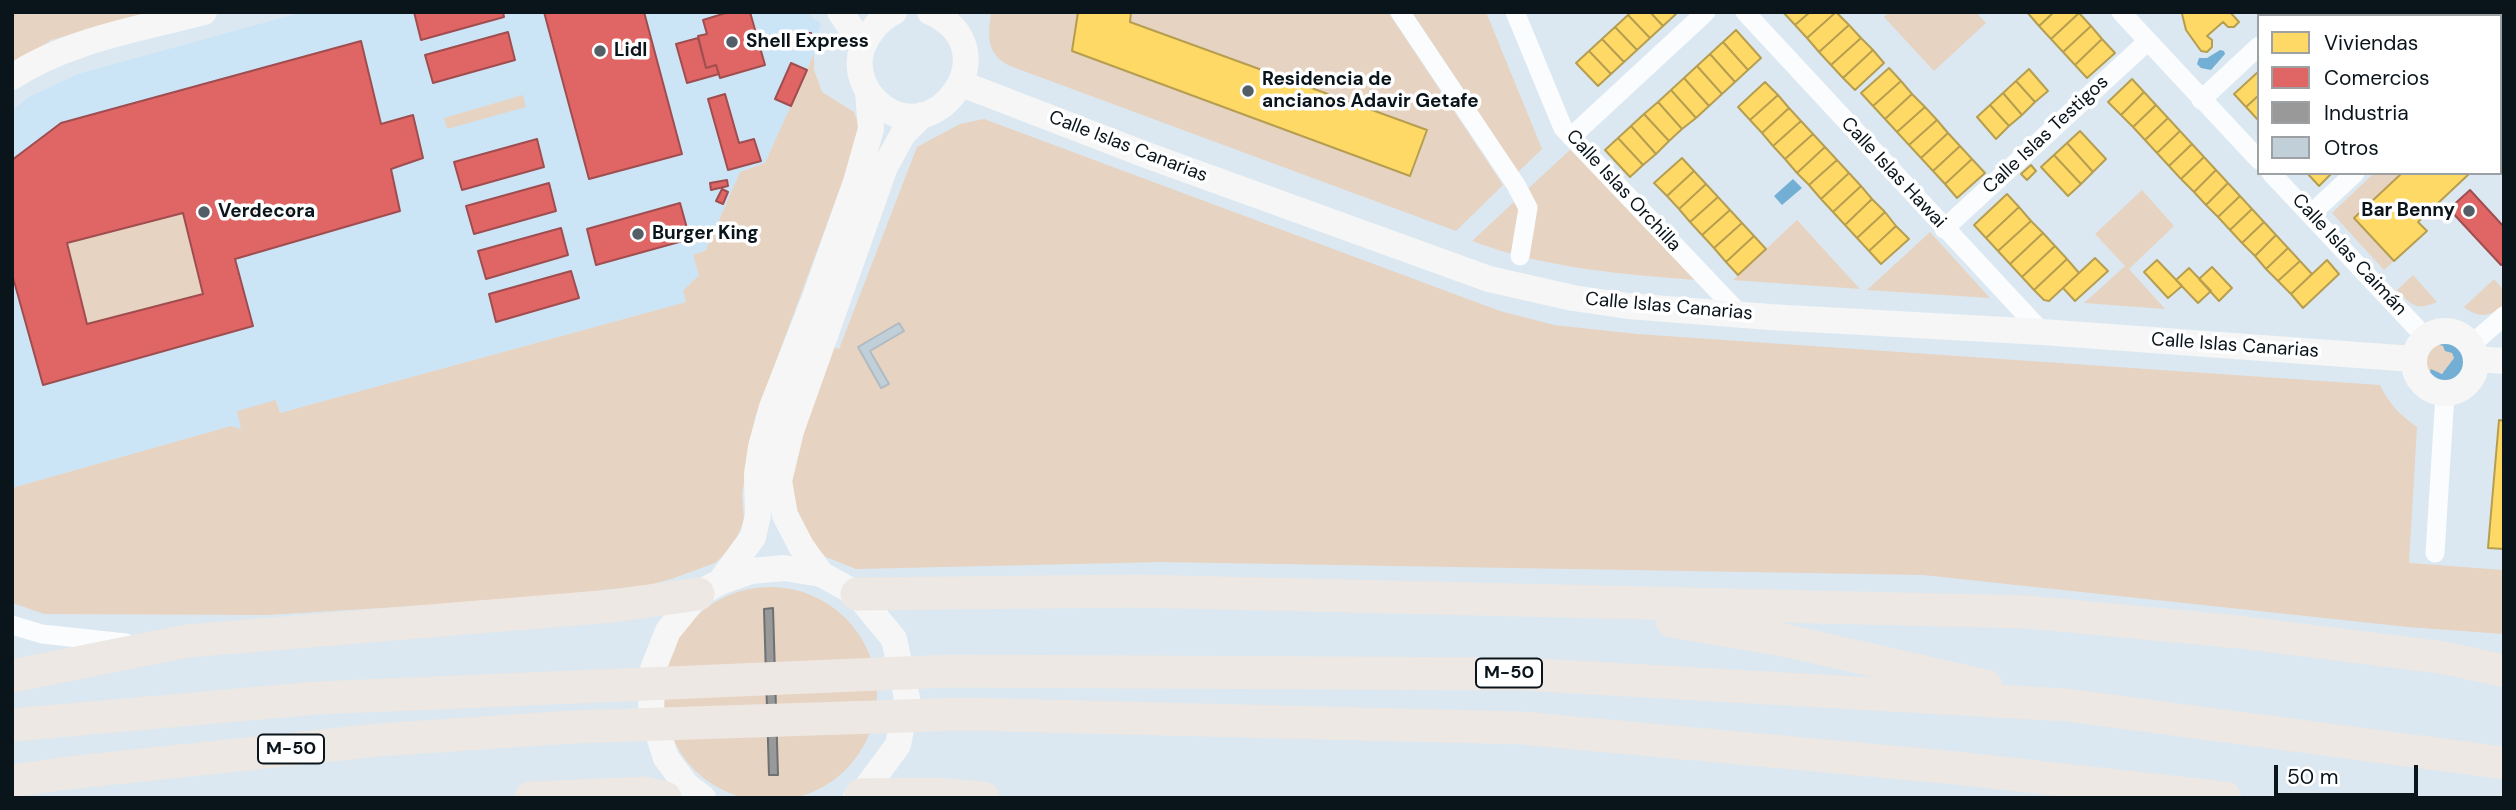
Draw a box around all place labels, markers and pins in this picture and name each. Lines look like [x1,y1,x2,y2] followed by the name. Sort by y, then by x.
[746,31,869,53] place label: Shell Express
[724,34,740,50] marker: Shell Express
[614,40,647,62] place label: Lidl
[592,43,608,59] marker: Lidl
[1262,69,1479,113] place label: Residencia de ancianos Adavir Getafe
[1240,83,1256,99] marker: Residencia de ancianos Adavir Getafe
[2361,200,2455,222] place label: Bar Benny
[218,201,315,223] place label: Verdecora
[2461,203,2477,219] marker: Bar Benny
[196,204,212,220] marker: Verdecora
[652,223,759,245] place label: Burger King
[630,226,646,242] marker: Burger King

